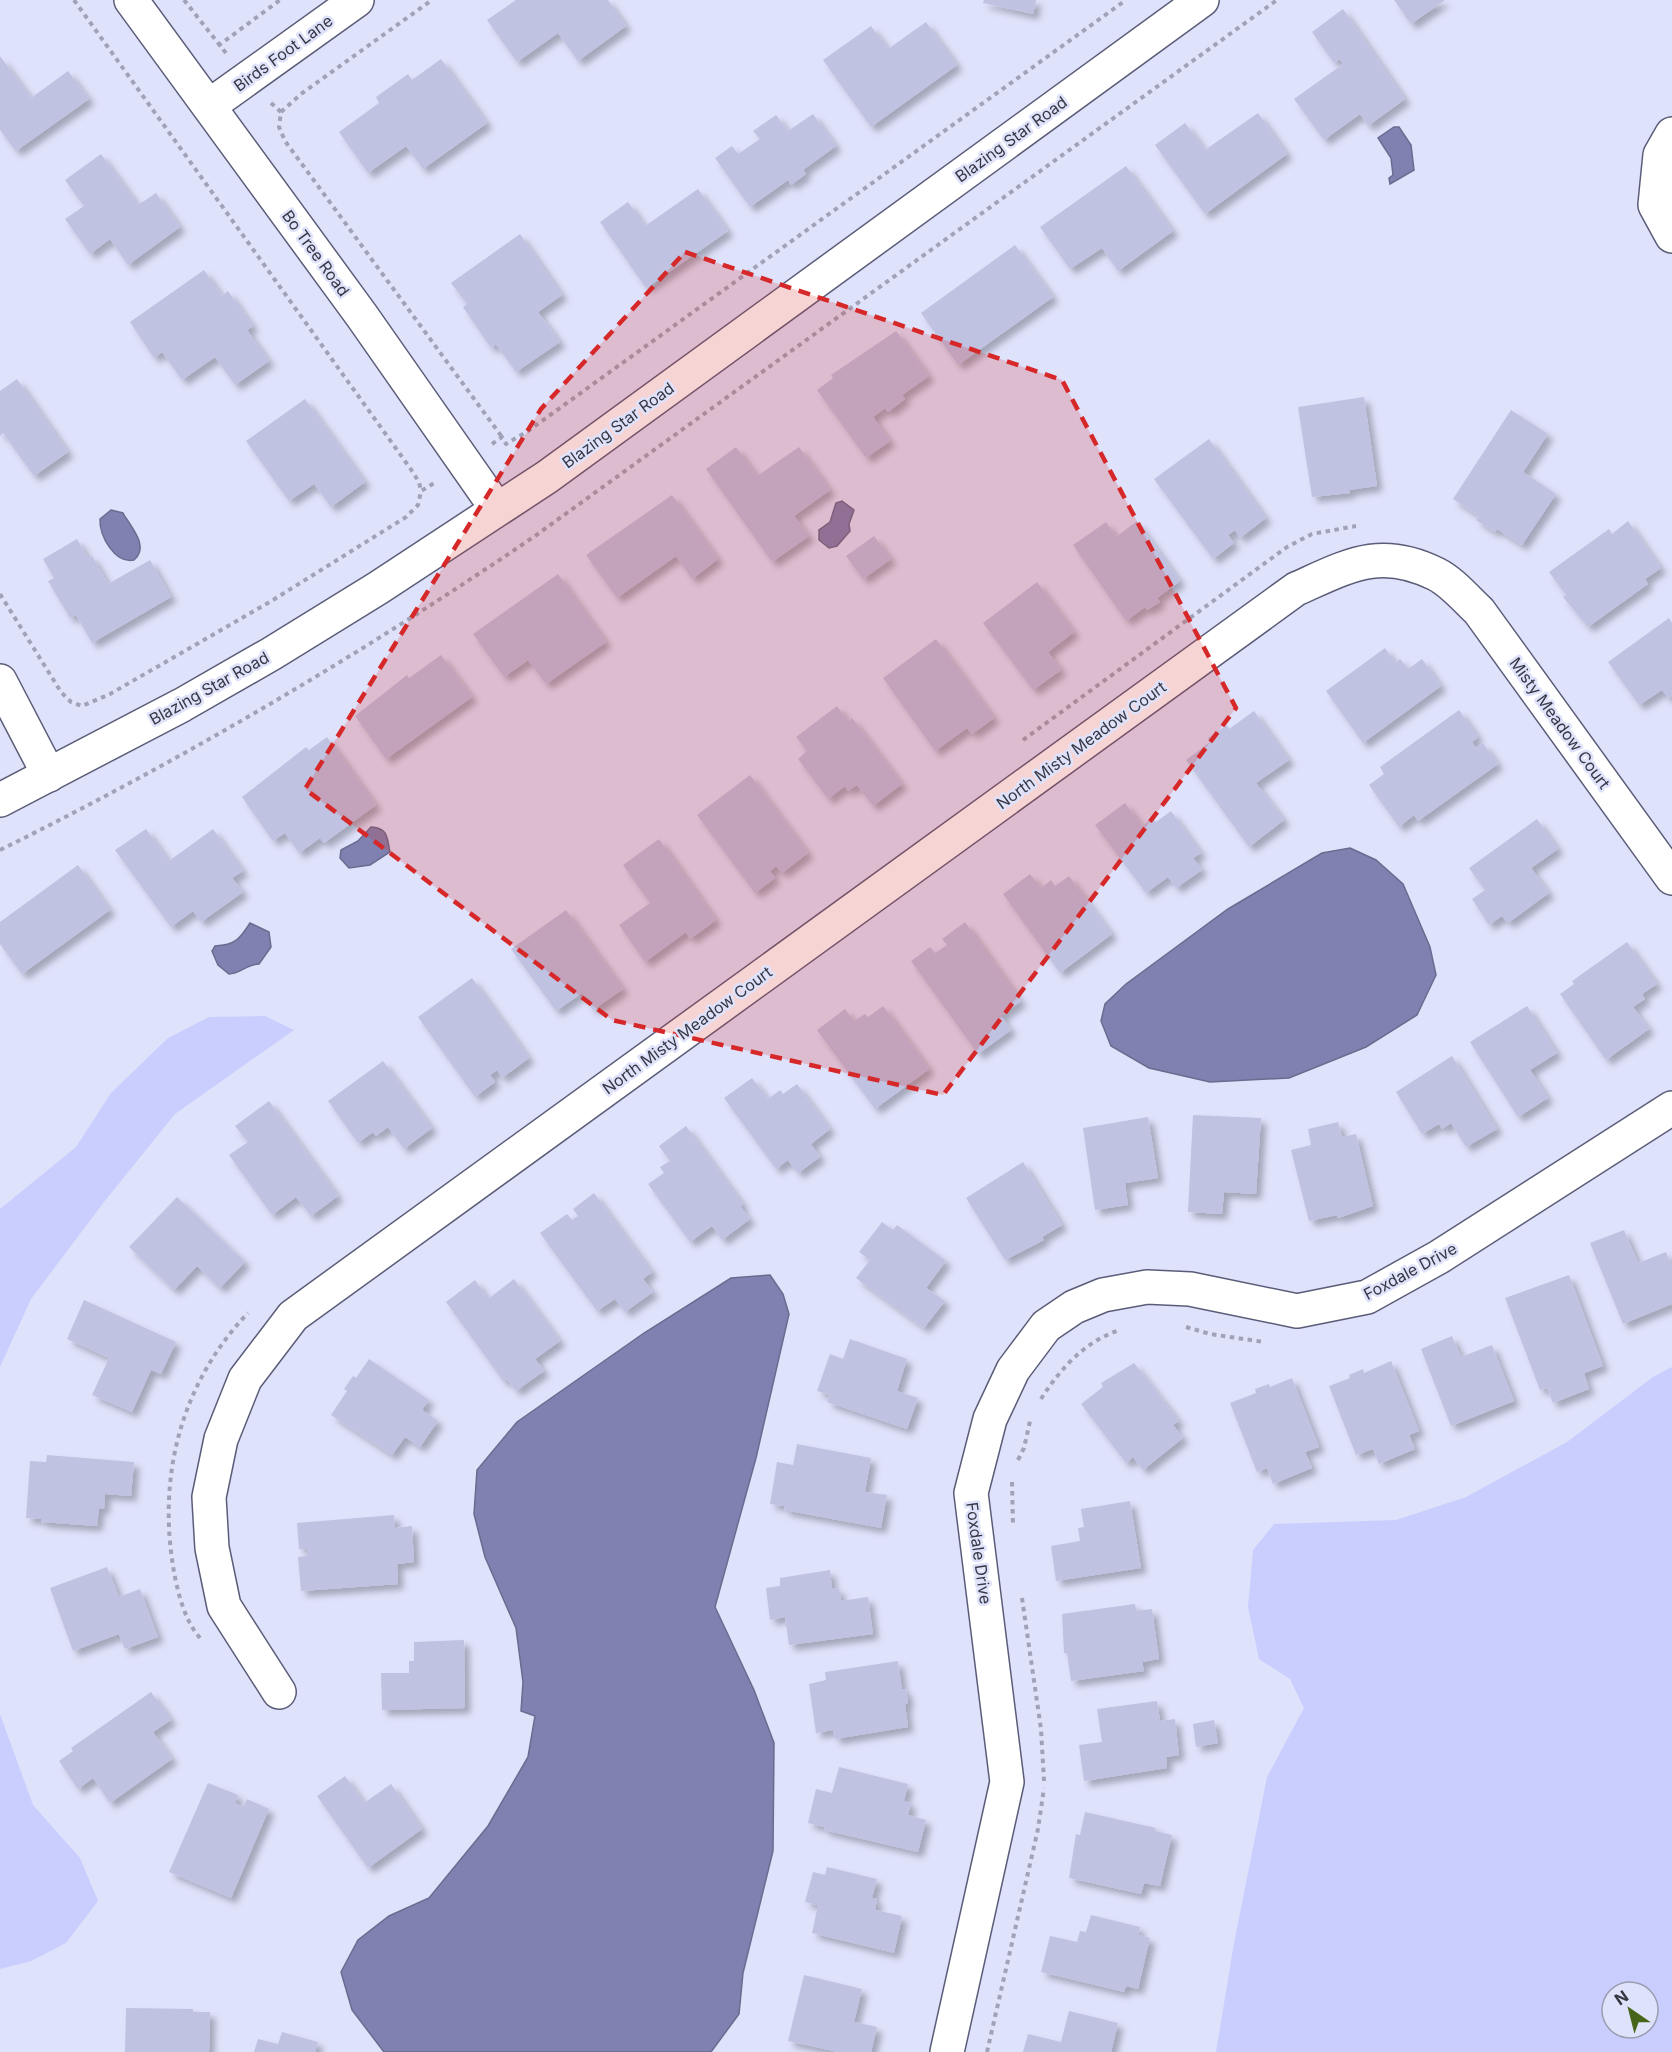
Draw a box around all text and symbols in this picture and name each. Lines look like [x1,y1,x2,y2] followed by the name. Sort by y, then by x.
[230,10,336,96] street label: Birds Foot Lane
[951,92,1071,186] street label: Blazing Star Road
[278,206,354,300] street label: Bo Tree Road
[558,378,678,472] street label: Blazing Star Road
[146,647,272,729] street label: Blazing Star Road
[1506,653,1614,793] street label: Misty Meadow Court
[992,677,1170,813] street label: North Misty Meadow Court
[598,962,776,1098] street label: North Misty Meadow Court
[1360,1238,1460,1304] street label: Foxdale Drive
[962,1501,996,1605] street label: Foxdale Drive
[1600,1980,1660,2040] north arrow
[1611,1986,1632,2009] text: N

